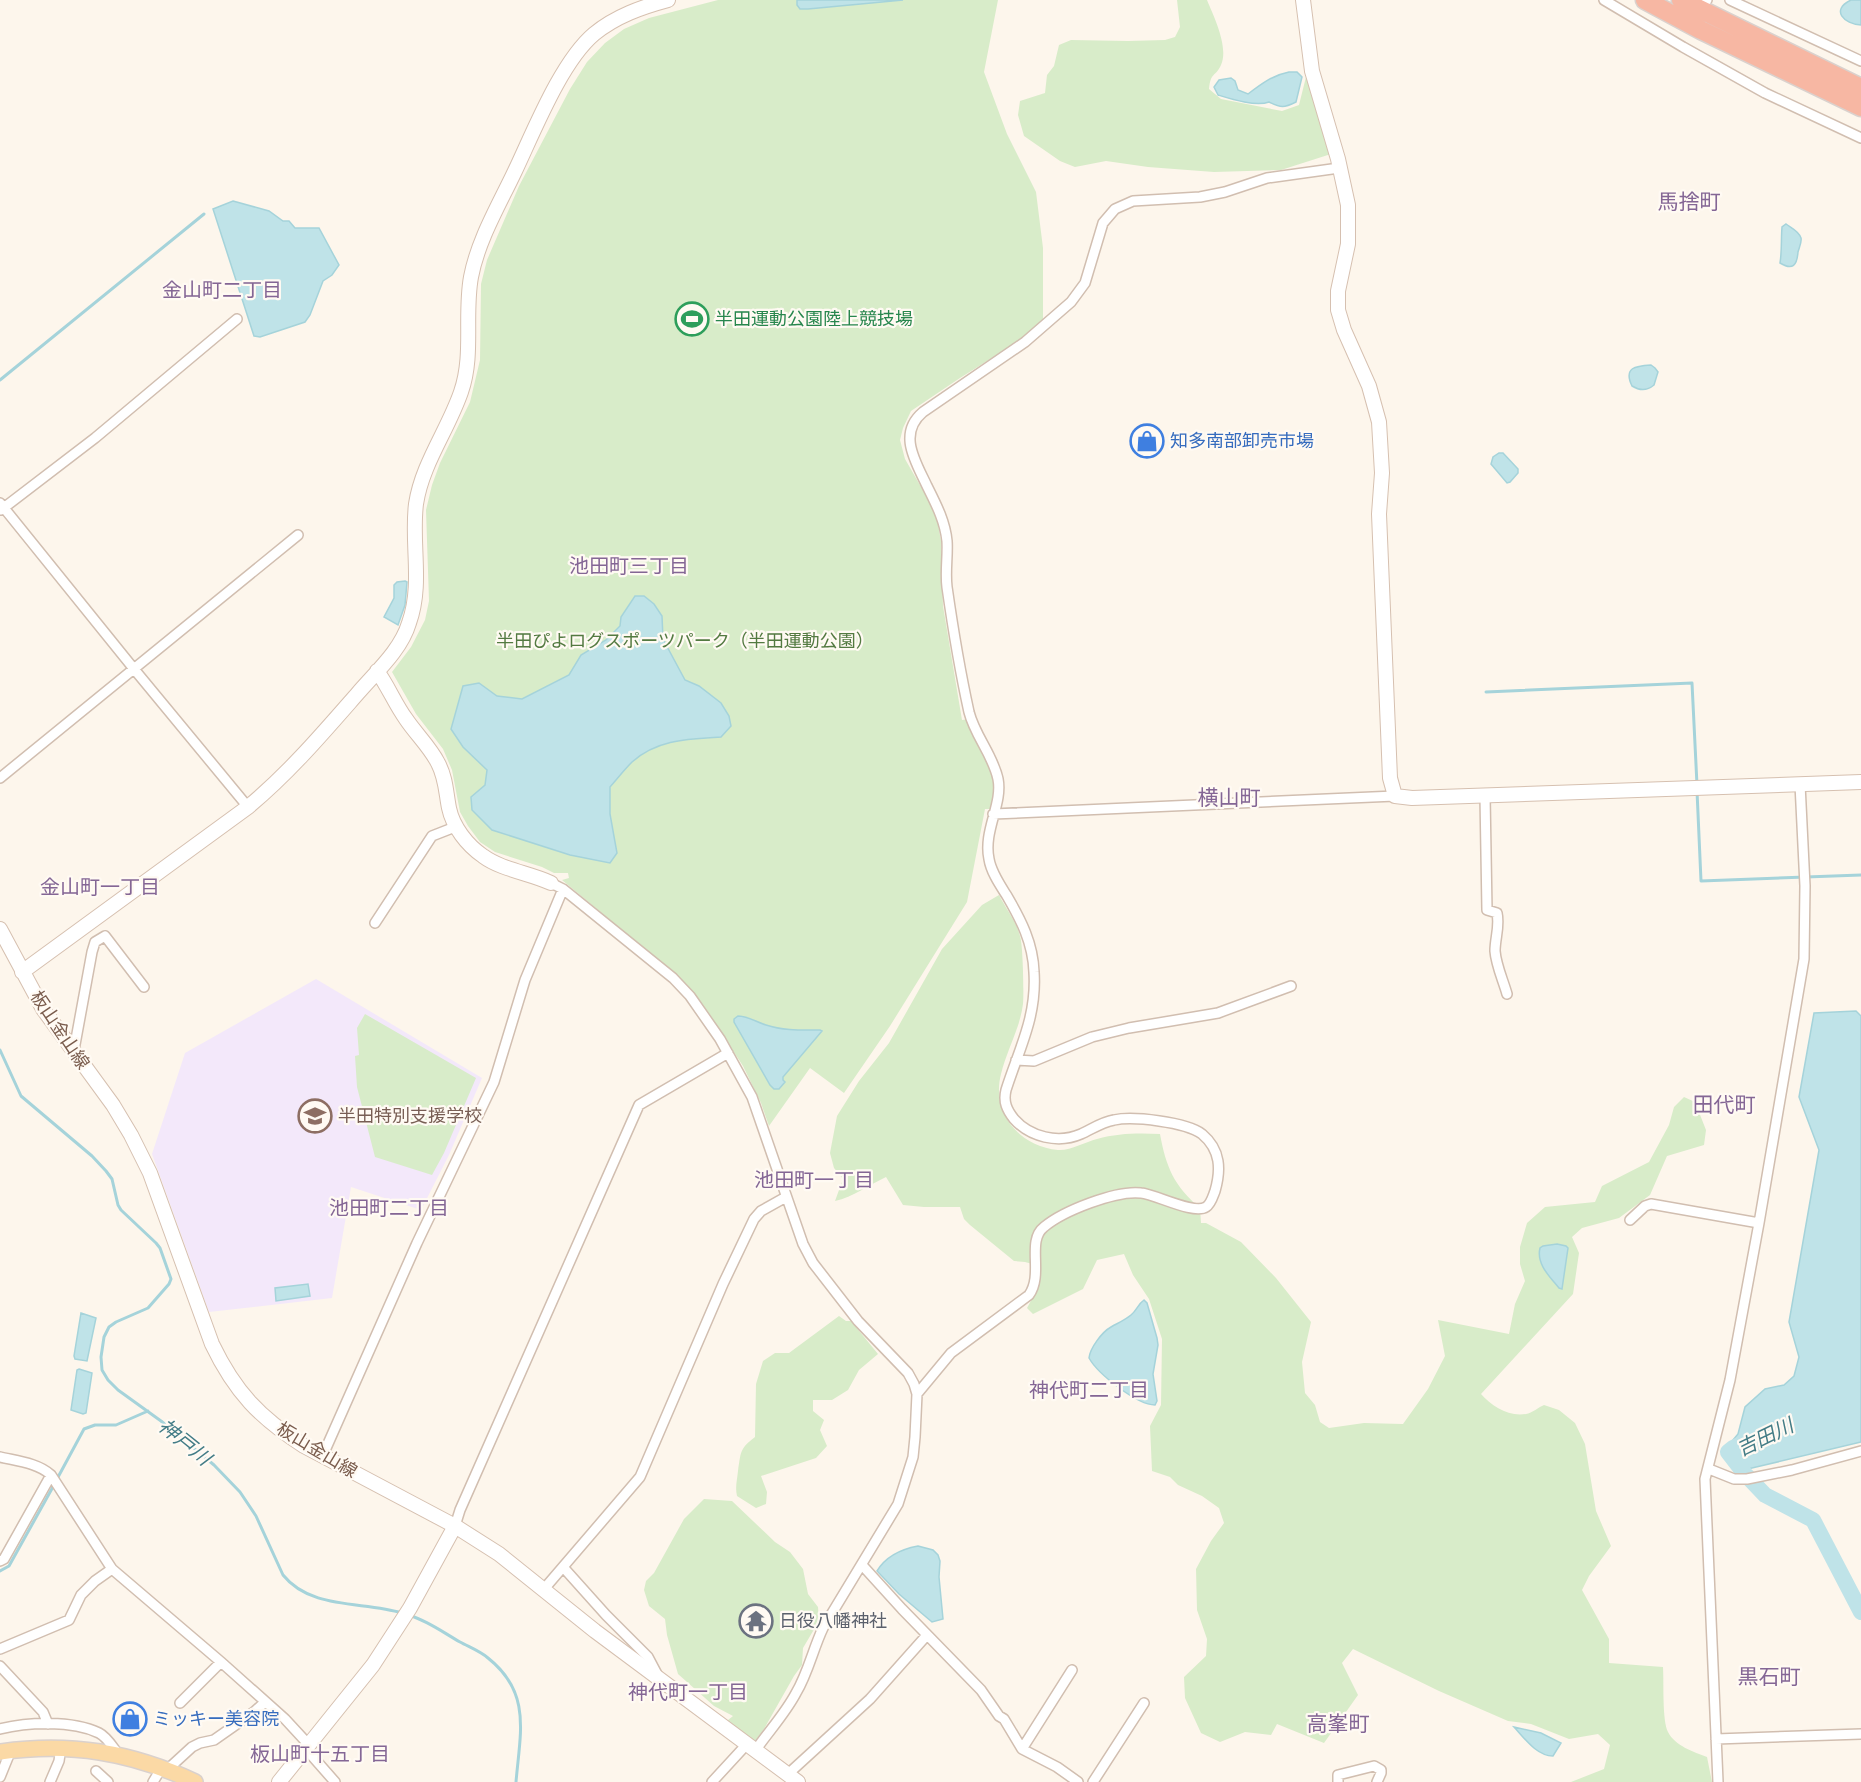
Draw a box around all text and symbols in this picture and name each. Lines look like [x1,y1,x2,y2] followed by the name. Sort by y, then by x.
[1658,190,1721,217] district label: 馬捨町
[162,279,282,305] district label: 金山町二丁目
[674,301,710,337] sports icon: 半田運動公園陸上競技場
[715,309,913,332] place label: 半田運動公園陸上競技場
[1129,423,1165,459] shop icon: 知多南部卸売市場
[1170,431,1314,454] place label: 知多南部卸売市場
[569,555,689,581] district label: 池田町三丁目
[496,631,874,654] park label: 半田ぴよログスポーツパーク（半田運動公園）
[1198,786,1261,813] district label: 横山町
[40,876,160,902] district label: 金山町一丁目
[24,987,93,1075] street label: 板山金山線
[1693,1093,1756,1120] district label: 田代町
[297,1098,333,1134] school or university icon: 半田特別支援学校
[338,1106,482,1129] place label: 半田特別支援学校
[754,1169,874,1195] district label: 池田町一丁目
[329,1197,449,1223] district label: 池田町二丁目
[1029,1379,1149,1405] district label: 神代町二丁目
[1733,1413,1800,1464] water label: 吉田川
[152,1415,217,1474] water label: 神戸川
[272,1418,361,1484] street label: 板山金山線
[738,1603,774,1639] temple icon: 日役八幡神社
[779,1611,887,1634] place label: 日役八幡神社
[1738,1665,1801,1692] district label: 黒石町
[628,1681,748,1707] district label: 神代町一丁目
[112,1701,148,1737] shop icon: ミッキー美容院
[153,1709,279,1732] place label: ミッキー美容院
[1307,1712,1370,1739] district label: 高峯町
[250,1743,390,1769] district label: 板山町十五丁目

